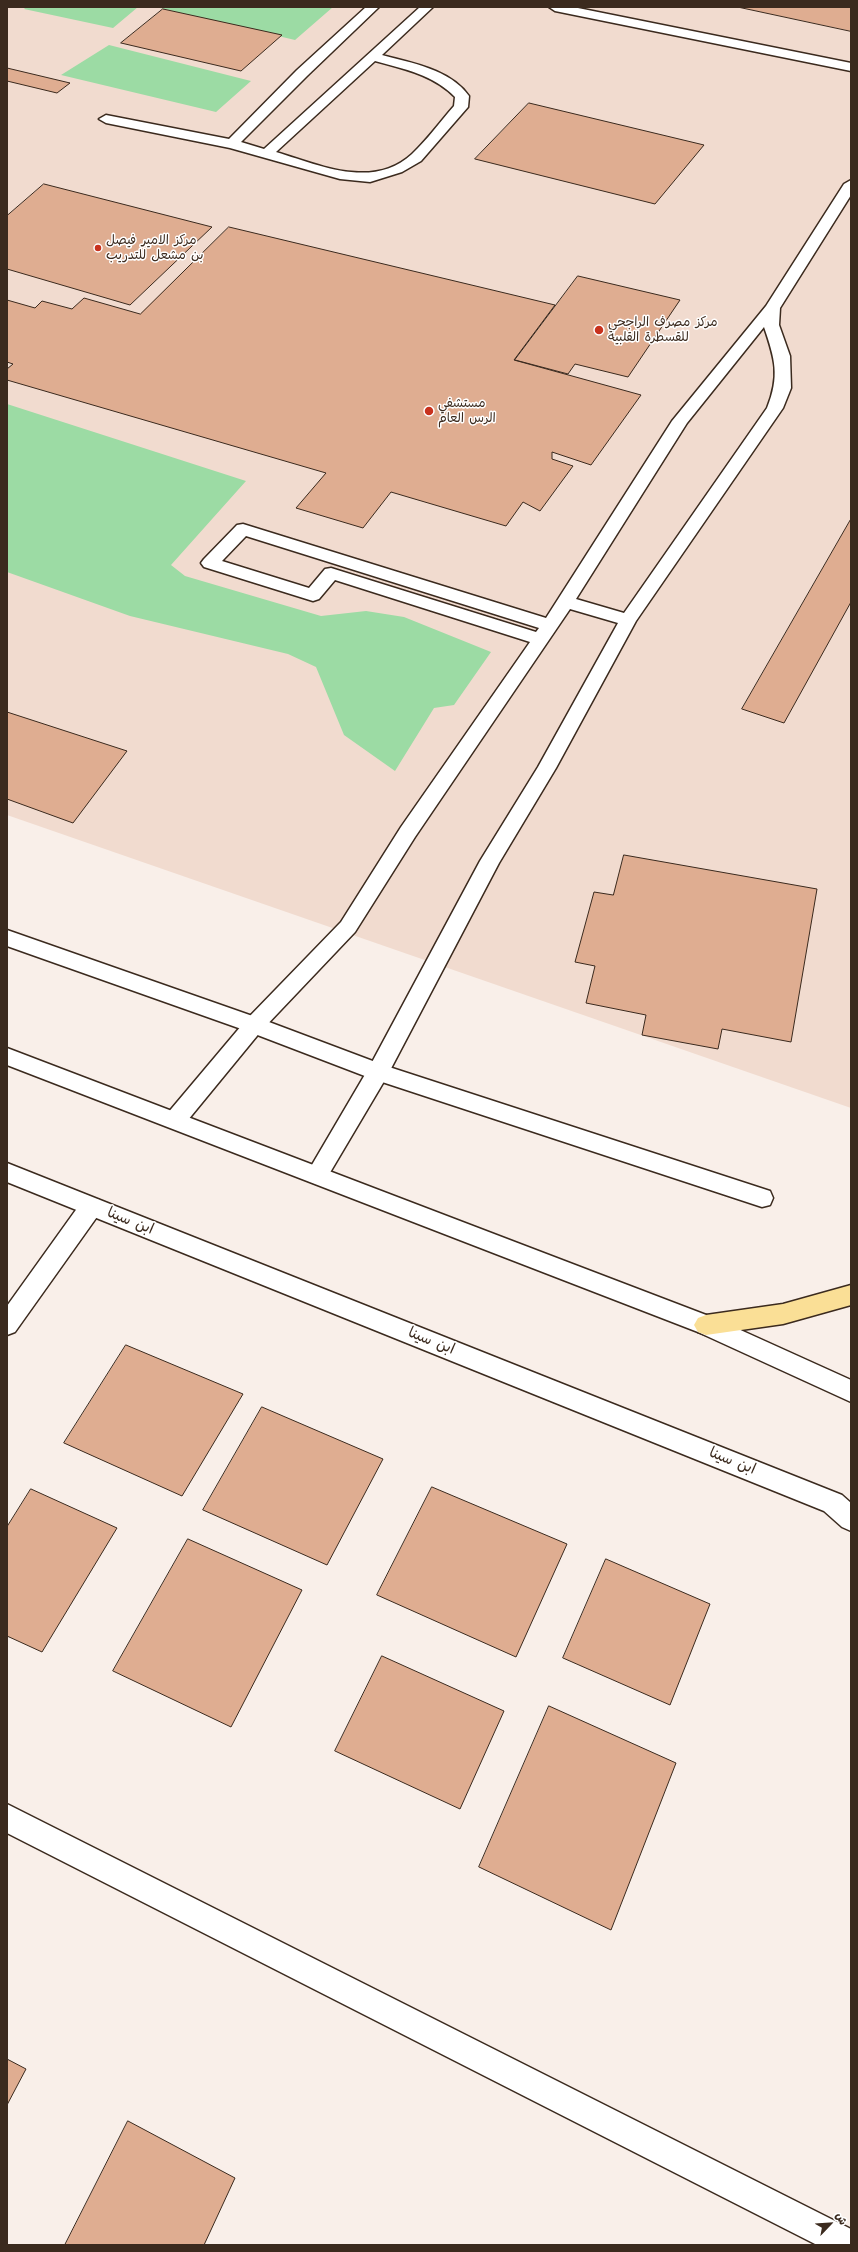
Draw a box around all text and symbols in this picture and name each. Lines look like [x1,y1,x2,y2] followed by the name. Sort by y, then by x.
[106,233,203,264] place label: مركز الامير فيصل بن مشعل للتدريب
[93,243,103,253] marker: مركز الامير فيصل بن مشعل للتدريب
[608,315,718,346] place label: مركز مصرف الراجحي للقسطرة القلبية
[593,324,605,336] marker: مركز مصرف الراجحي للقسطرة القلبية
[438,396,496,427] place label: مستشفي الرس العام
[423,405,435,417] marker: مستشفي الرس العام
[104,1205,156,1239] street label: ابن سينا
[405,1325,457,1359] street label: ابن سينا
[706,1445,758,1479] street label: ابن سينا
[810,2204,850,2244] north arrow
[832,2210,851,2227] text: ش

